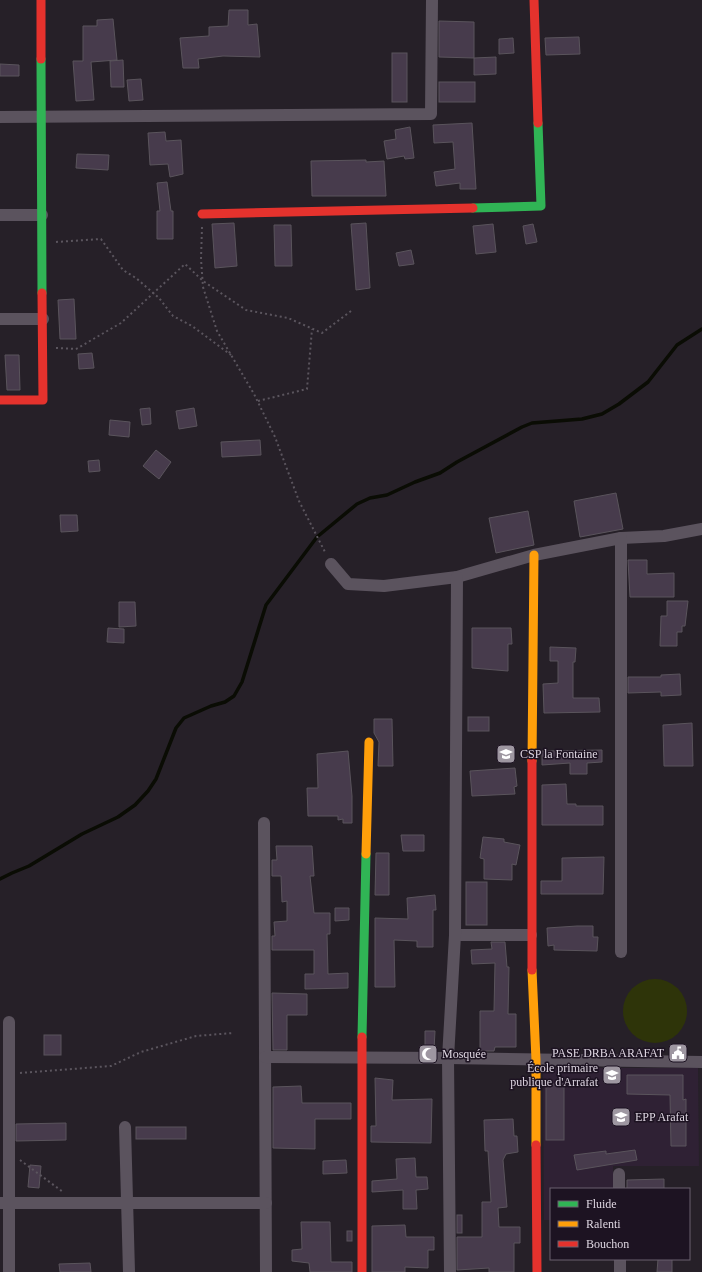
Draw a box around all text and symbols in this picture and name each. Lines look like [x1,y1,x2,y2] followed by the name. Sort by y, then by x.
[495,743,517,765] school or university icon: CSP la Fontaine
[520,747,598,761] place label: CSP la Fontaine
[667,1042,689,1064] public building icon: PASE DRBA ARAFAT
[417,1043,439,1065] mosque icon: Mosquée
[552,1046,665,1060] place label: PASE DRBA ARAFAT
[442,1047,486,1061] place label: Mosquée
[510,1061,599,1089] place label: École primaire publique d'Arrafat
[601,1064,623,1086] school or university icon: École primaire publique d'Arrafat
[610,1106,632,1128] school or university icon: EPP Arafat
[635,1110,689,1124] place label: EPP Arafat
[550,1188,690,1260] legend
[586,1197,617,1211] text: Fluide
[586,1217,621,1231] text: Ralenti
[586,1237,629,1251] text: Bouchon

